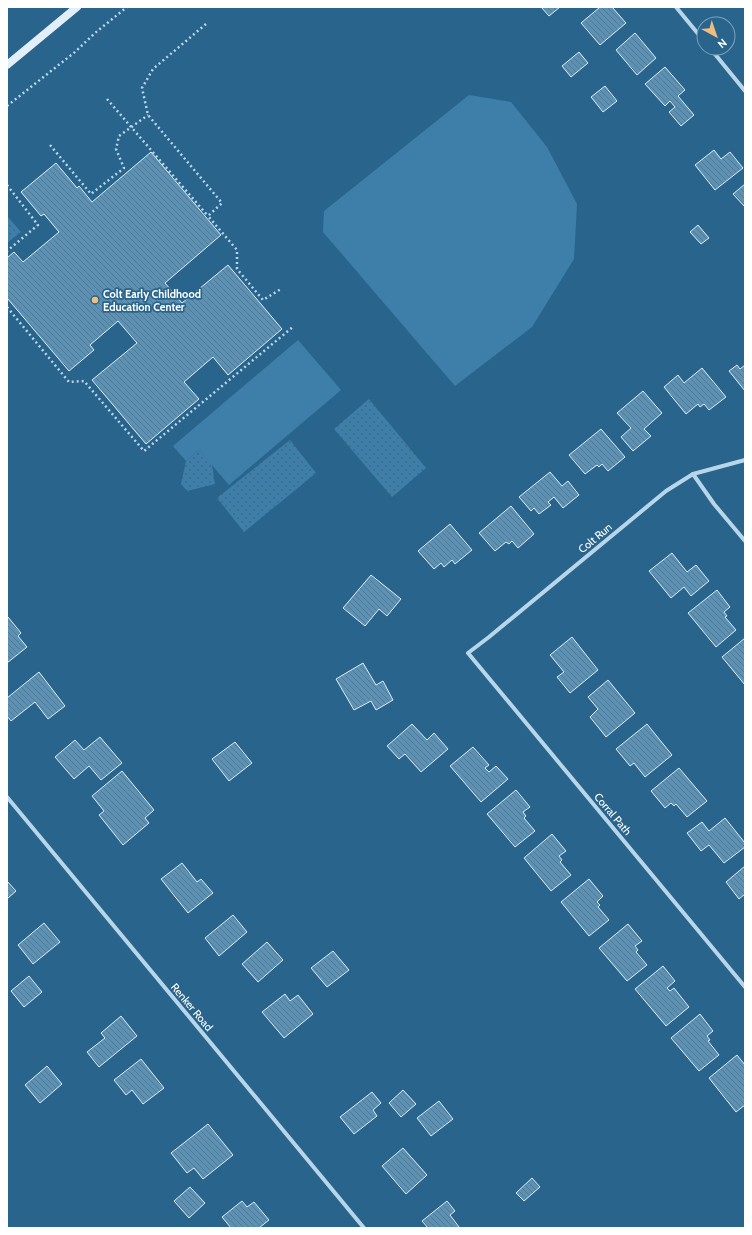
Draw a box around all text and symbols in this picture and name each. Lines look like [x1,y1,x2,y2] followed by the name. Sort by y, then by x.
[696,16,736,56] north arrow
[715,36,730,52] text: N
[103,287,201,314] place label: Colt Early Childhood Education Center
[90,295,100,305] marker: Colt Early Childhood Education Center
[575,520,615,556] street label: Colt Run
[591,790,635,838] street label: Corral Path
[168,980,216,1034] street label: Renker Road

